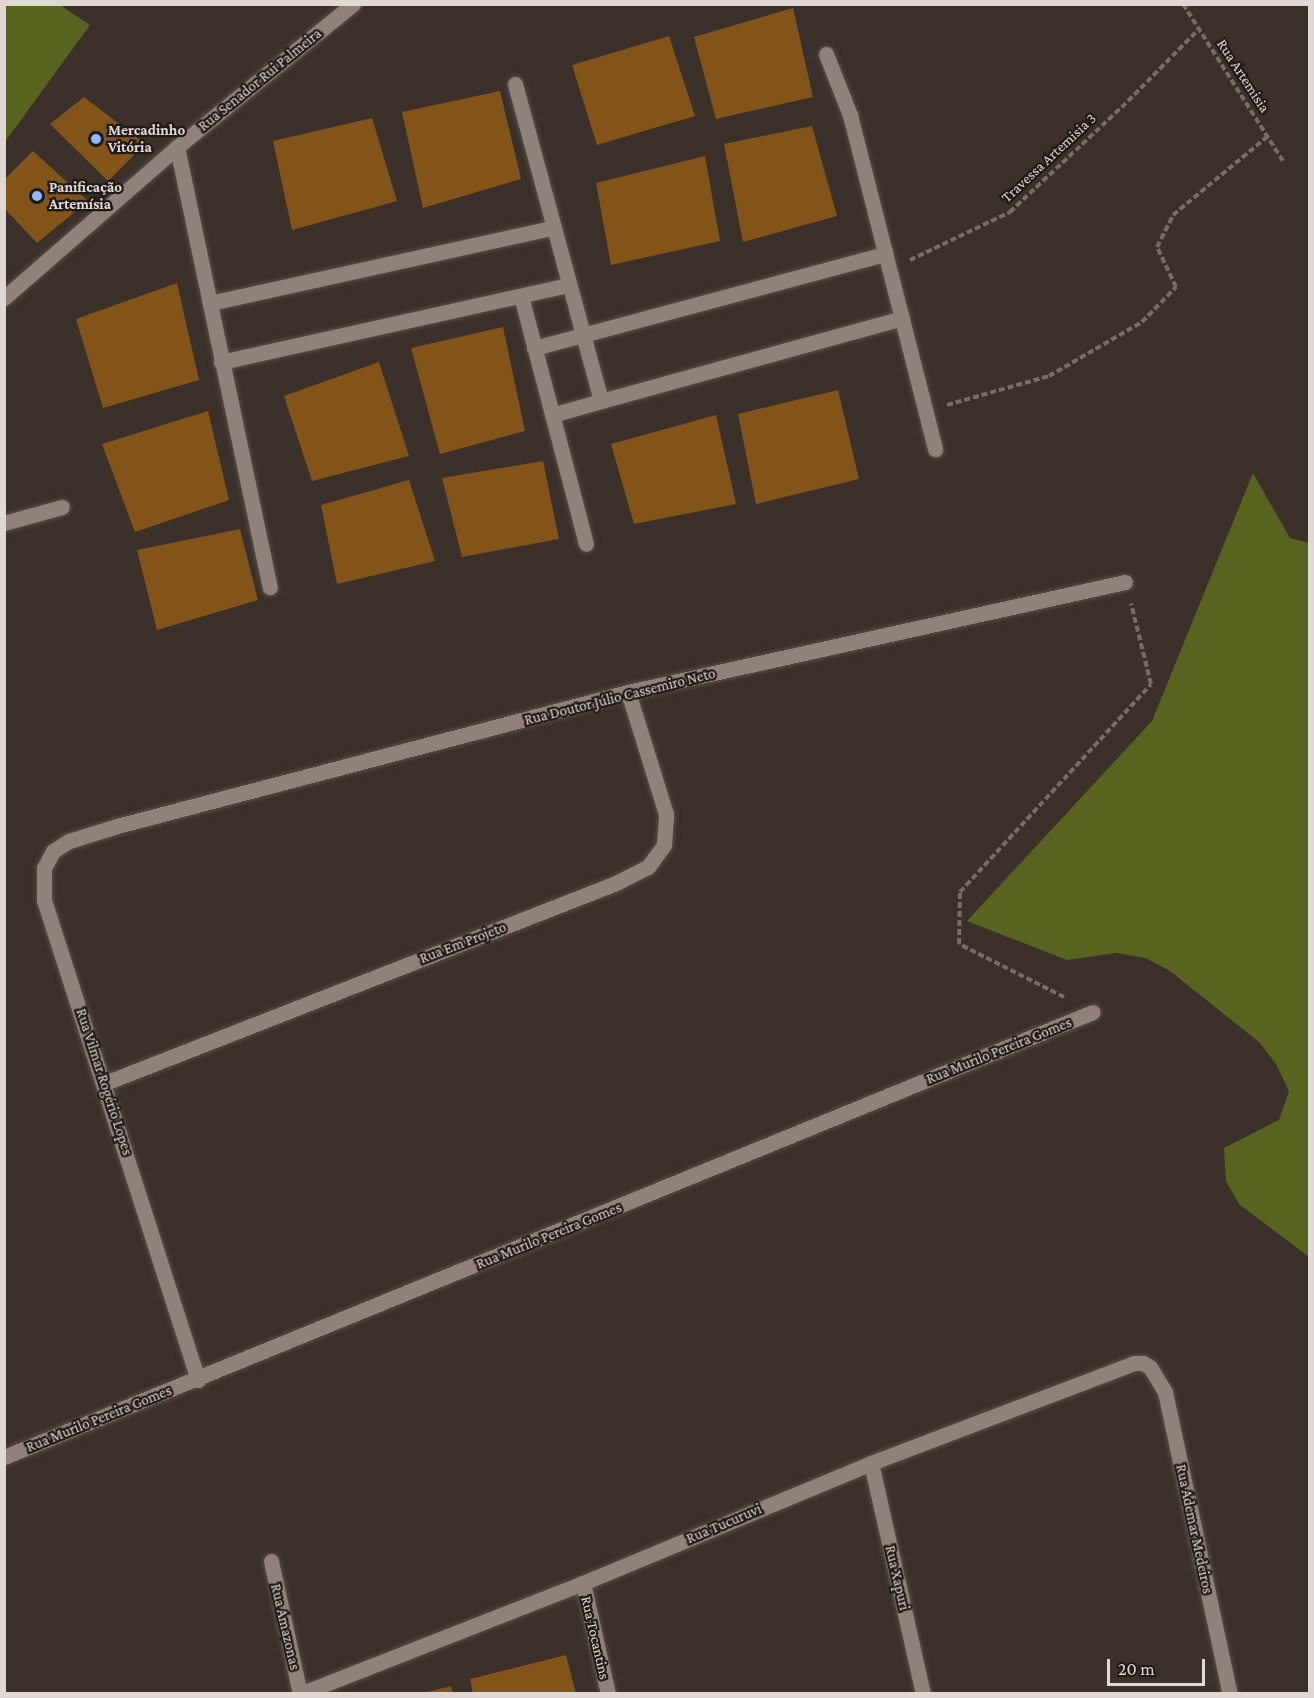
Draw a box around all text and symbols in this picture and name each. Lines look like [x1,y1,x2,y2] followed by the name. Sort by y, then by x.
[195,25,325,135] street label: Rua Senador Rui Palmeira
[1213,36,1273,116] street label: Rua Artemisia
[998,109,1100,207] street label: Travessa Artemisia 3
[108,121,185,156] place label: Mercadinho Vitória
[89,132,103,146] marker: Mercadinho Vitória
[49,178,122,213] place label: Panificação Artemísia
[30,189,44,203] marker: Panificação Artemísia
[523,665,717,729] street label: Rua Doutor Júlio Cassemiro Neto
[417,918,509,968] street label: Rua Em Projeto
[72,1006,136,1158] street label: Rua Vilmar Rogério Lopes
[924,1014,1074,1088] street label: Rua Murilo Pereira Gomes
[474,1199,624,1273] street label: Rua Murilo Pereira Gomes
[24,1382,174,1456] street label: Rua Murilo Pereira Gomes
[1171,1463,1217,1595] street label: Rua Ademar Medeiros
[684,1500,764,1548] street label: Rua Tucuruvi
[881,1544,913,1612] street label: Rua Xapuri
[266,1582,304,1672] street label: Rua Amazonas
[577,1595,613,1681] street label: Rua Tocantins
[1110,1647,1208,1685] scale bar
[1118,1659,1155,1679] text: 20 m

